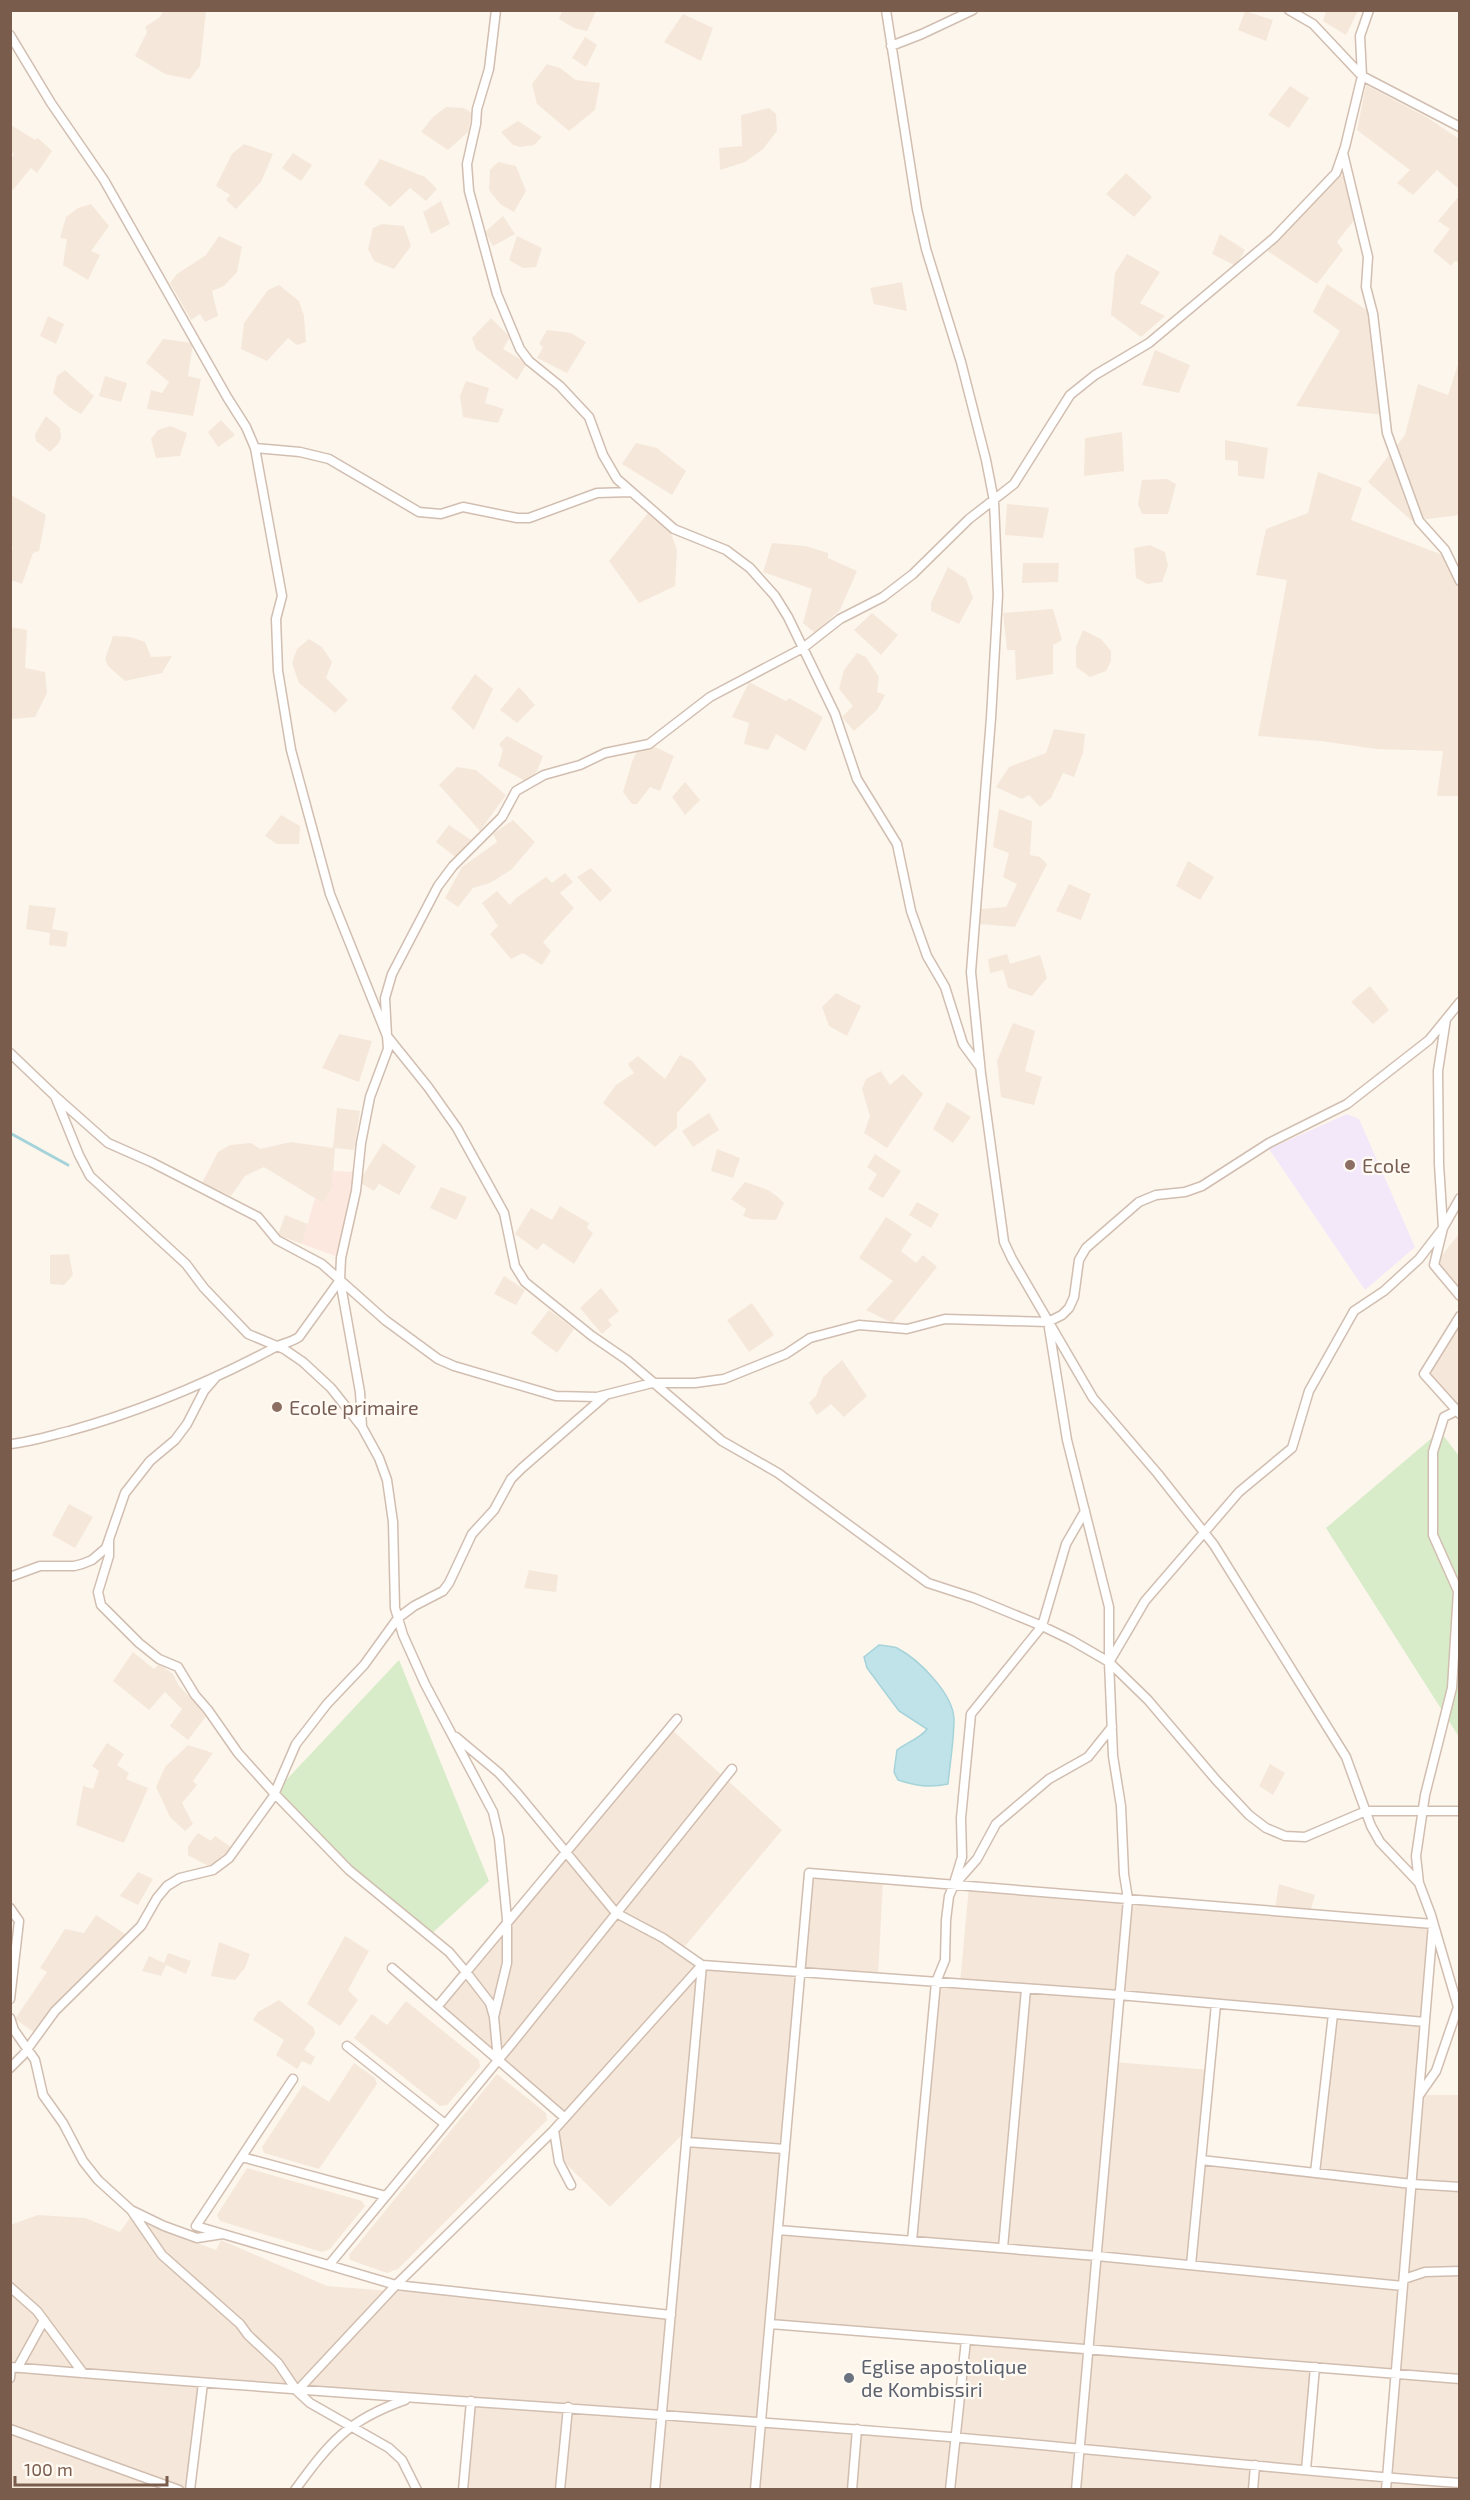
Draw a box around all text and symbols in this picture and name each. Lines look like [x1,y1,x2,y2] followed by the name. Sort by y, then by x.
[1362,1153,1411,1177] place label: Ecole
[1343,1158,1357,1172] marker: Ecole
[289,1395,419,1419] place label: Ecole primaire
[270,1400,284,1414] marker: Ecole primaire
[861,2354,1027,2401] place label: Eglise apostolique de Kombissiri
[842,2371,856,2385] marker: Eglise apostolique de Kombissiri
[15,2449,166,2487] scale bar
[24,2458,73,2480] text: 100 m

